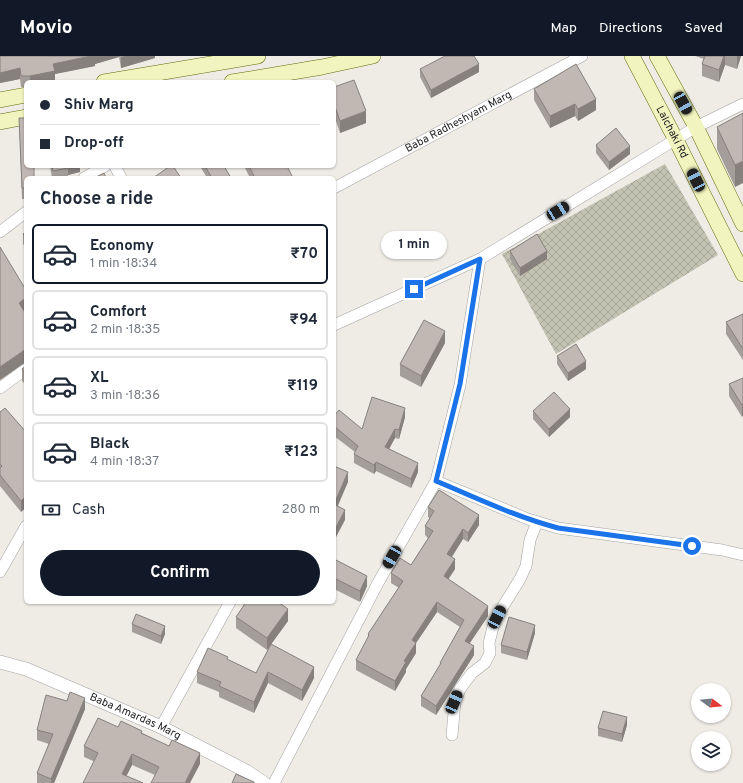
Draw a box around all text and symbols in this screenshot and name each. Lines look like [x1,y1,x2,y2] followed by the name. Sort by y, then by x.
[20,16,73,40] text: Movio
[551,20,577,37] text: Map
[599,20,663,37] text: Directions
[685,20,723,37] text: Saved
[403,88,514,156] street label: Baba Radheshyam Marg
[672,90,694,116] car
[64,96,134,115] text: Shiv Marg
[653,104,691,161] street label: Lalchaki Rd
[64,134,124,153] text: Drop-off
[685,167,707,193] car
[40,188,153,211] text: Choose a ride
[545,200,571,222] car
[381,231,447,259] callout: 1 min
[42,236,78,272] icon: car
[90,237,154,256] text: Economy
[398,237,430,253] text: 1 min
[290,245,318,264] text: ₹70
[90,256,157,272] text: 1 min · 18:34
[405,280,423,298] route end
[42,302,78,338] icon: car
[90,303,147,322] text: Comfort
[289,311,318,330] text: ₹94
[90,322,160,338] text: 2 min · 18:35
[42,368,78,404] icon: car
[90,369,108,388] text: XL
[287,377,318,396] text: ₹119
[90,388,160,404] text: 3 min · 18:36
[42,434,78,470] icon: car
[90,435,130,454] text: Black
[284,443,318,462] text: ₹123
[90,454,159,470] text: 4 min · 18:37
[40,499,62,521] icon: cash
[72,501,105,520] text: Cash
[282,502,320,518] text: 280 m
[683,537,701,555] route start
[381,544,403,570] car
[40,550,320,596] button: Confirm
[486,604,508,630] car
[691,683,731,723] north arrow
[691,683,731,771] map controls
[444,689,464,715] car
[87,690,183,743] street label: Baba Amardas Marg
[691,731,731,771] button: layers

